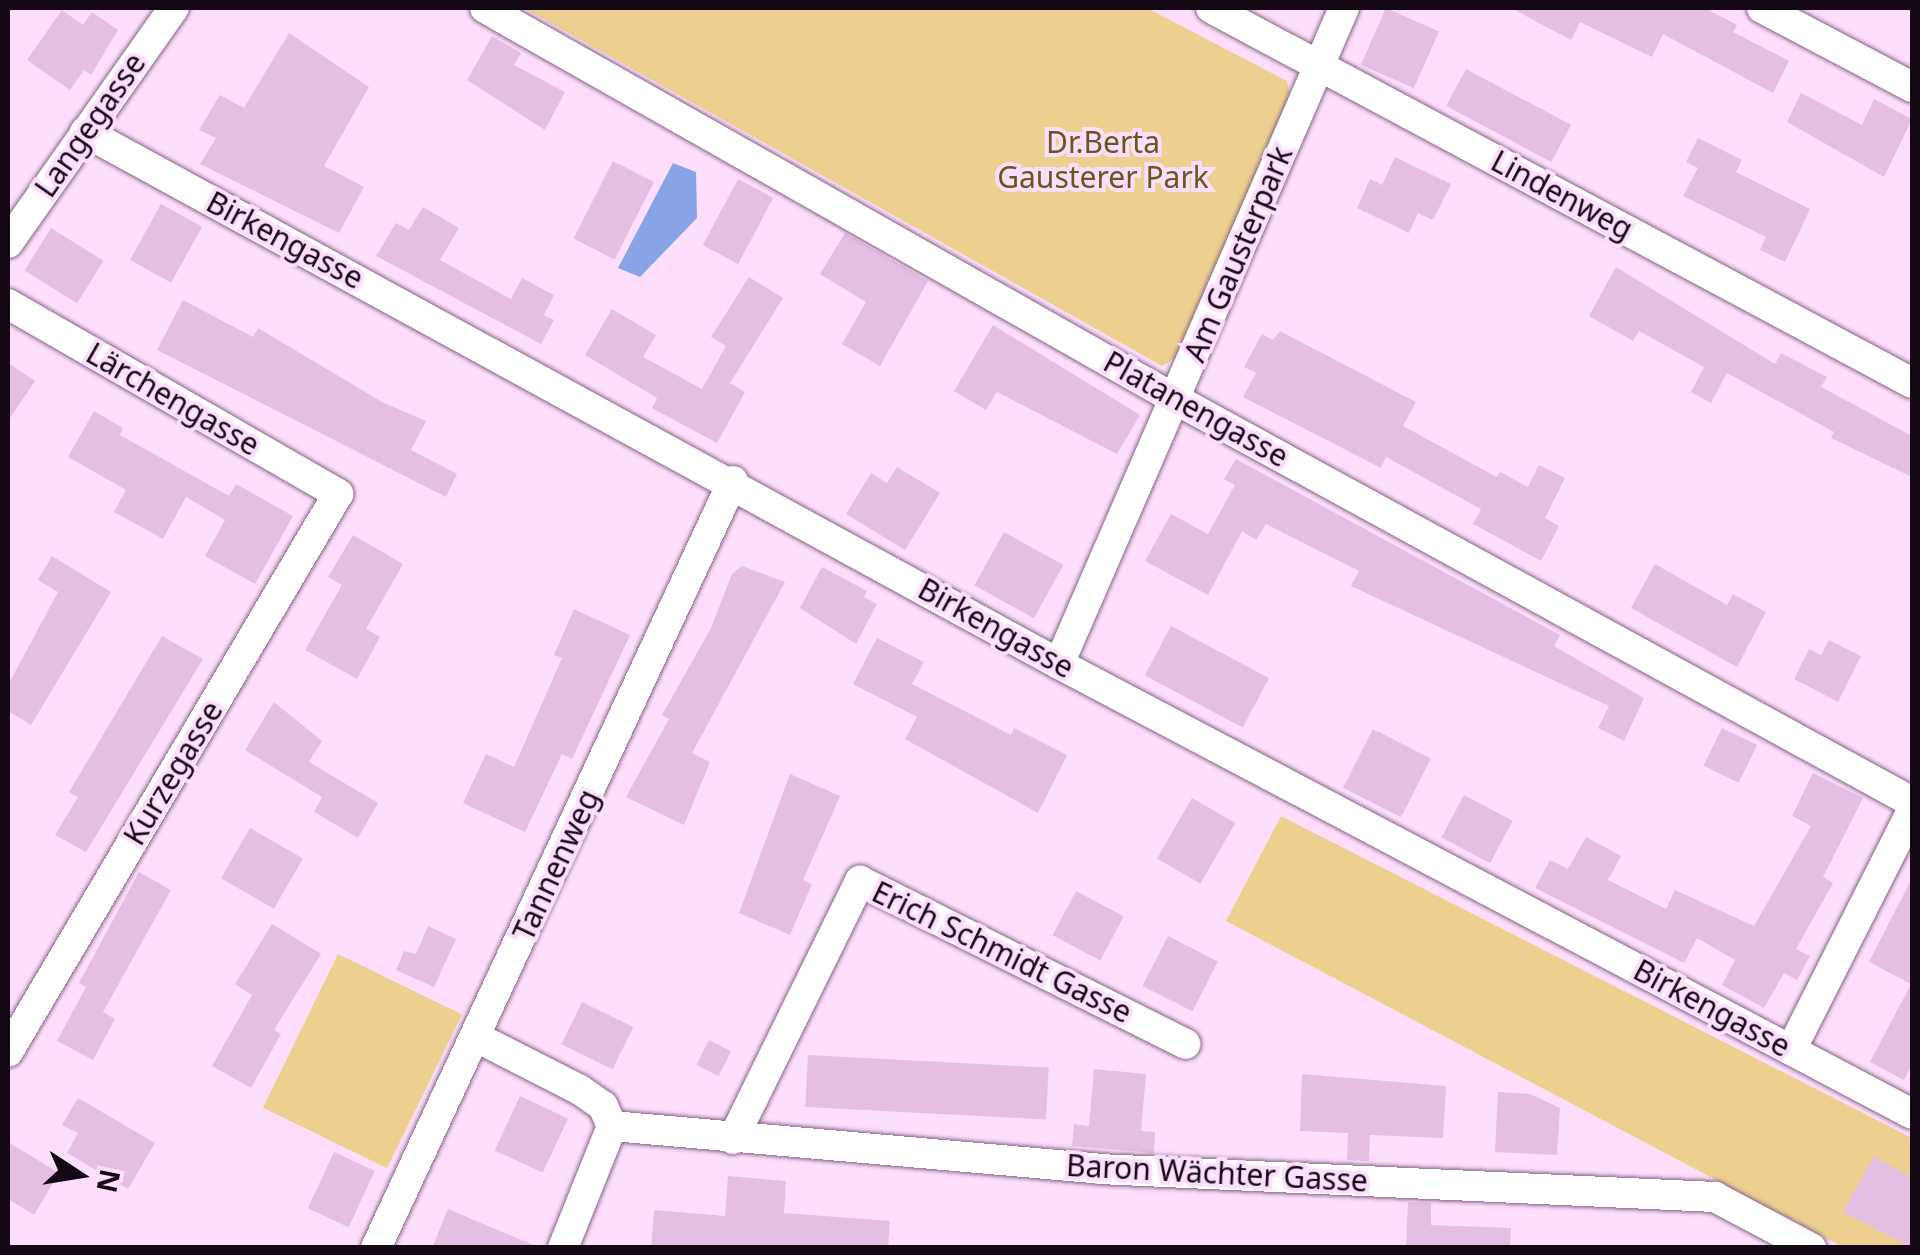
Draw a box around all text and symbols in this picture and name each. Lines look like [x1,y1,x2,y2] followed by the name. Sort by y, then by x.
[27,46,153,204] street label: Langegasse
[997,124,1209,194] park label: Dr.Berta Gausterer Park
[1176,141,1300,367] street label: Am Gausterpark
[1485,143,1639,247] street label: Lindenweg
[201,184,369,296] street label: Birkengasse
[80,335,266,463] street label: Lärchengasse
[1097,343,1295,475] street label: Platanengasse
[912,571,1080,685] street label: Birkengasse
[116,695,230,851] street label: Kurzegasse
[505,784,607,946] street label: Tannenweg
[866,874,1138,1030] street label: Erich Schmidt Gasse
[1628,952,1796,1064] street label: Birkengasse
[30,1125,130,1225] north arrow
[1065,1147,1369,1199] street label: Baron Wächter Gasse
[88,1166,130,1196] text: N

